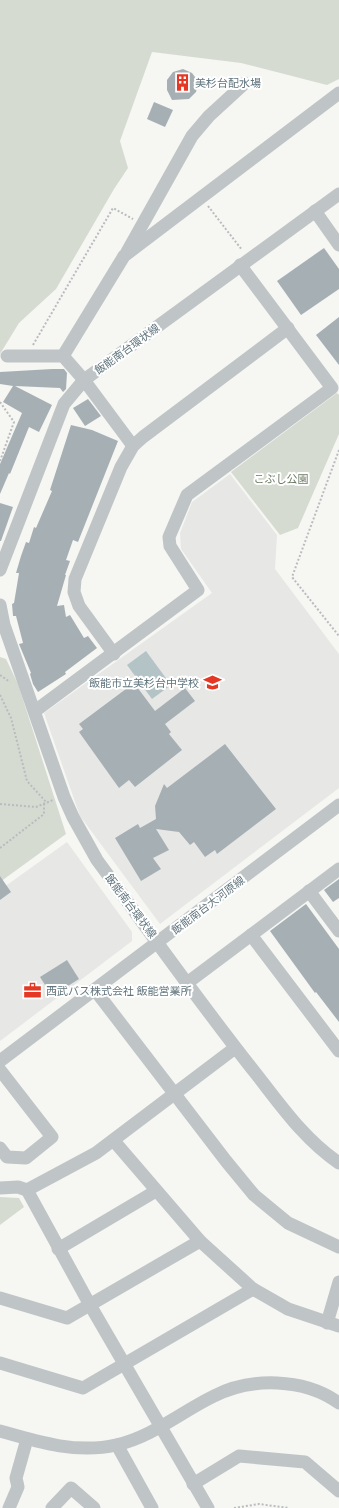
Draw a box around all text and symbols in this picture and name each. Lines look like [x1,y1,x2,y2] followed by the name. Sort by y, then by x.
[172,73,192,93] building icon: 美杉台配水場
[195,77,261,90] place label: 美杉台配水場
[92,322,162,377] street label: 飯能南台環状線
[254,473,309,486] park label: こぶし公園
[202,673,222,693] school or university icon: 飯能市立美杉台中学校
[89,677,199,690] place label: 飯能市立美杉台中学校
[102,872,159,941] street label: 飯能南台環状線
[169,874,247,937] street label: 飯能南台大河原線
[23,981,43,1001] office icon: 西武バス株式会社 飯能営業所
[46,985,193,998] place label: 西武バス株式会社 飯能営業所

